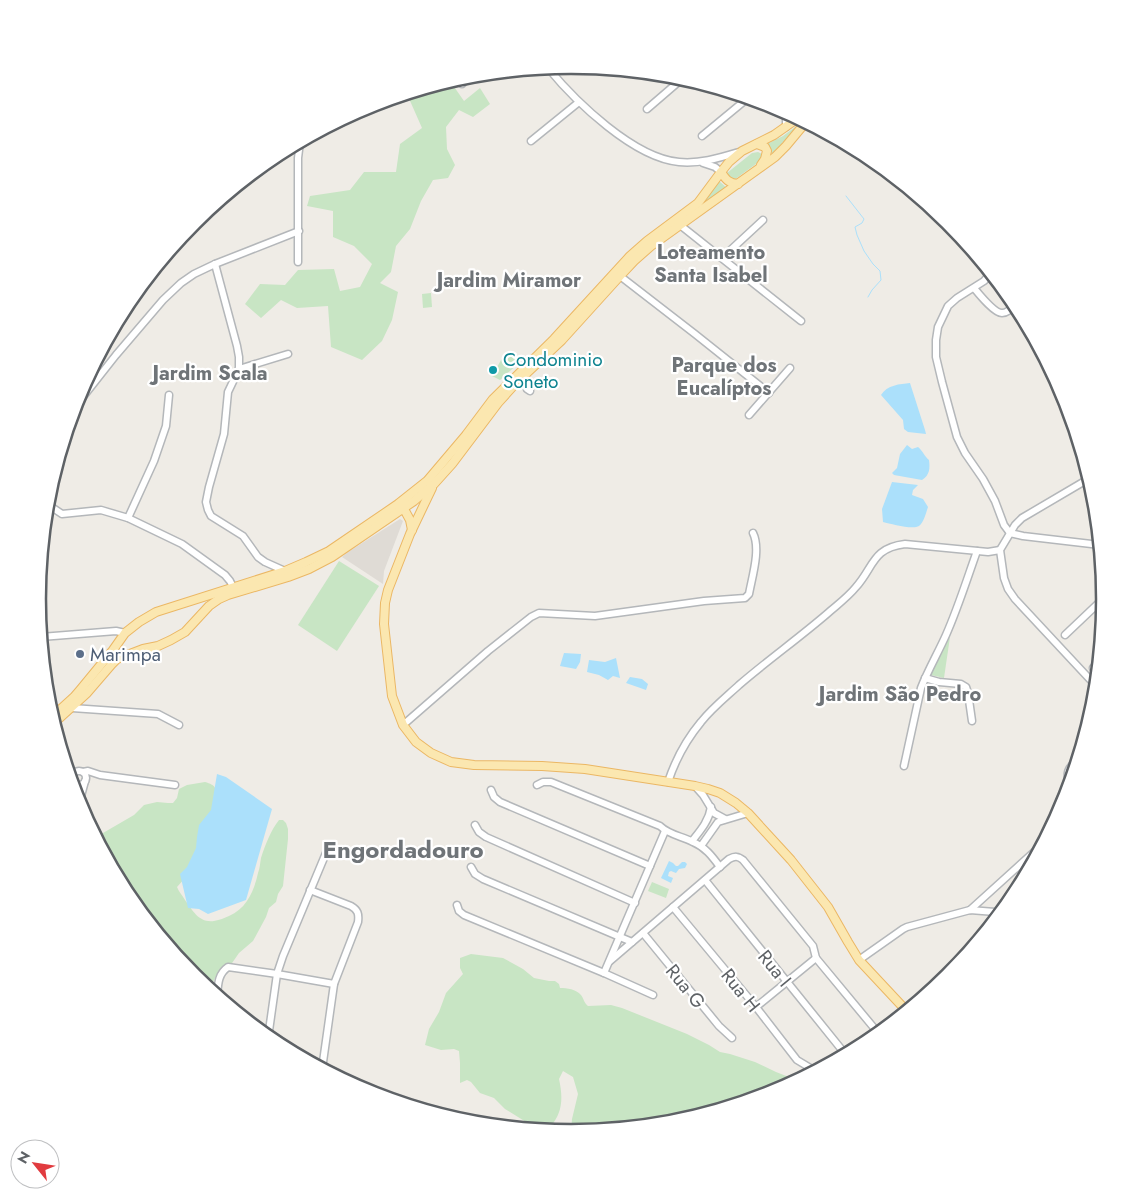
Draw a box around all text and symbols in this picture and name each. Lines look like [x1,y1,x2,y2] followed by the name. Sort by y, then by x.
[654,238,768,290] district label: Loteamento Santa Isabel
[433,266,582,295] district label: Jardim Miramor
[503,346,603,395] place label: Condominio Soneto
[671,351,777,403] district label: Parque dos Eucalíptos
[148,359,268,388] district label: Jardim Scala
[487,364,499,376] marker: Condominio Soneto
[90,641,161,668] place label: Marimpa
[74,648,86,660] marker: Marimpa
[815,680,981,709] district label: Jardim São Pedro
[322,832,484,867] district label: Engordadouro
[751,944,798,992] street label: Rua I
[659,958,712,1014] street label: Rua G
[715,963,767,1018] street label: Rua H
[10,1139,60,1189] north arrow
[12,1148,35,1167] text: N

